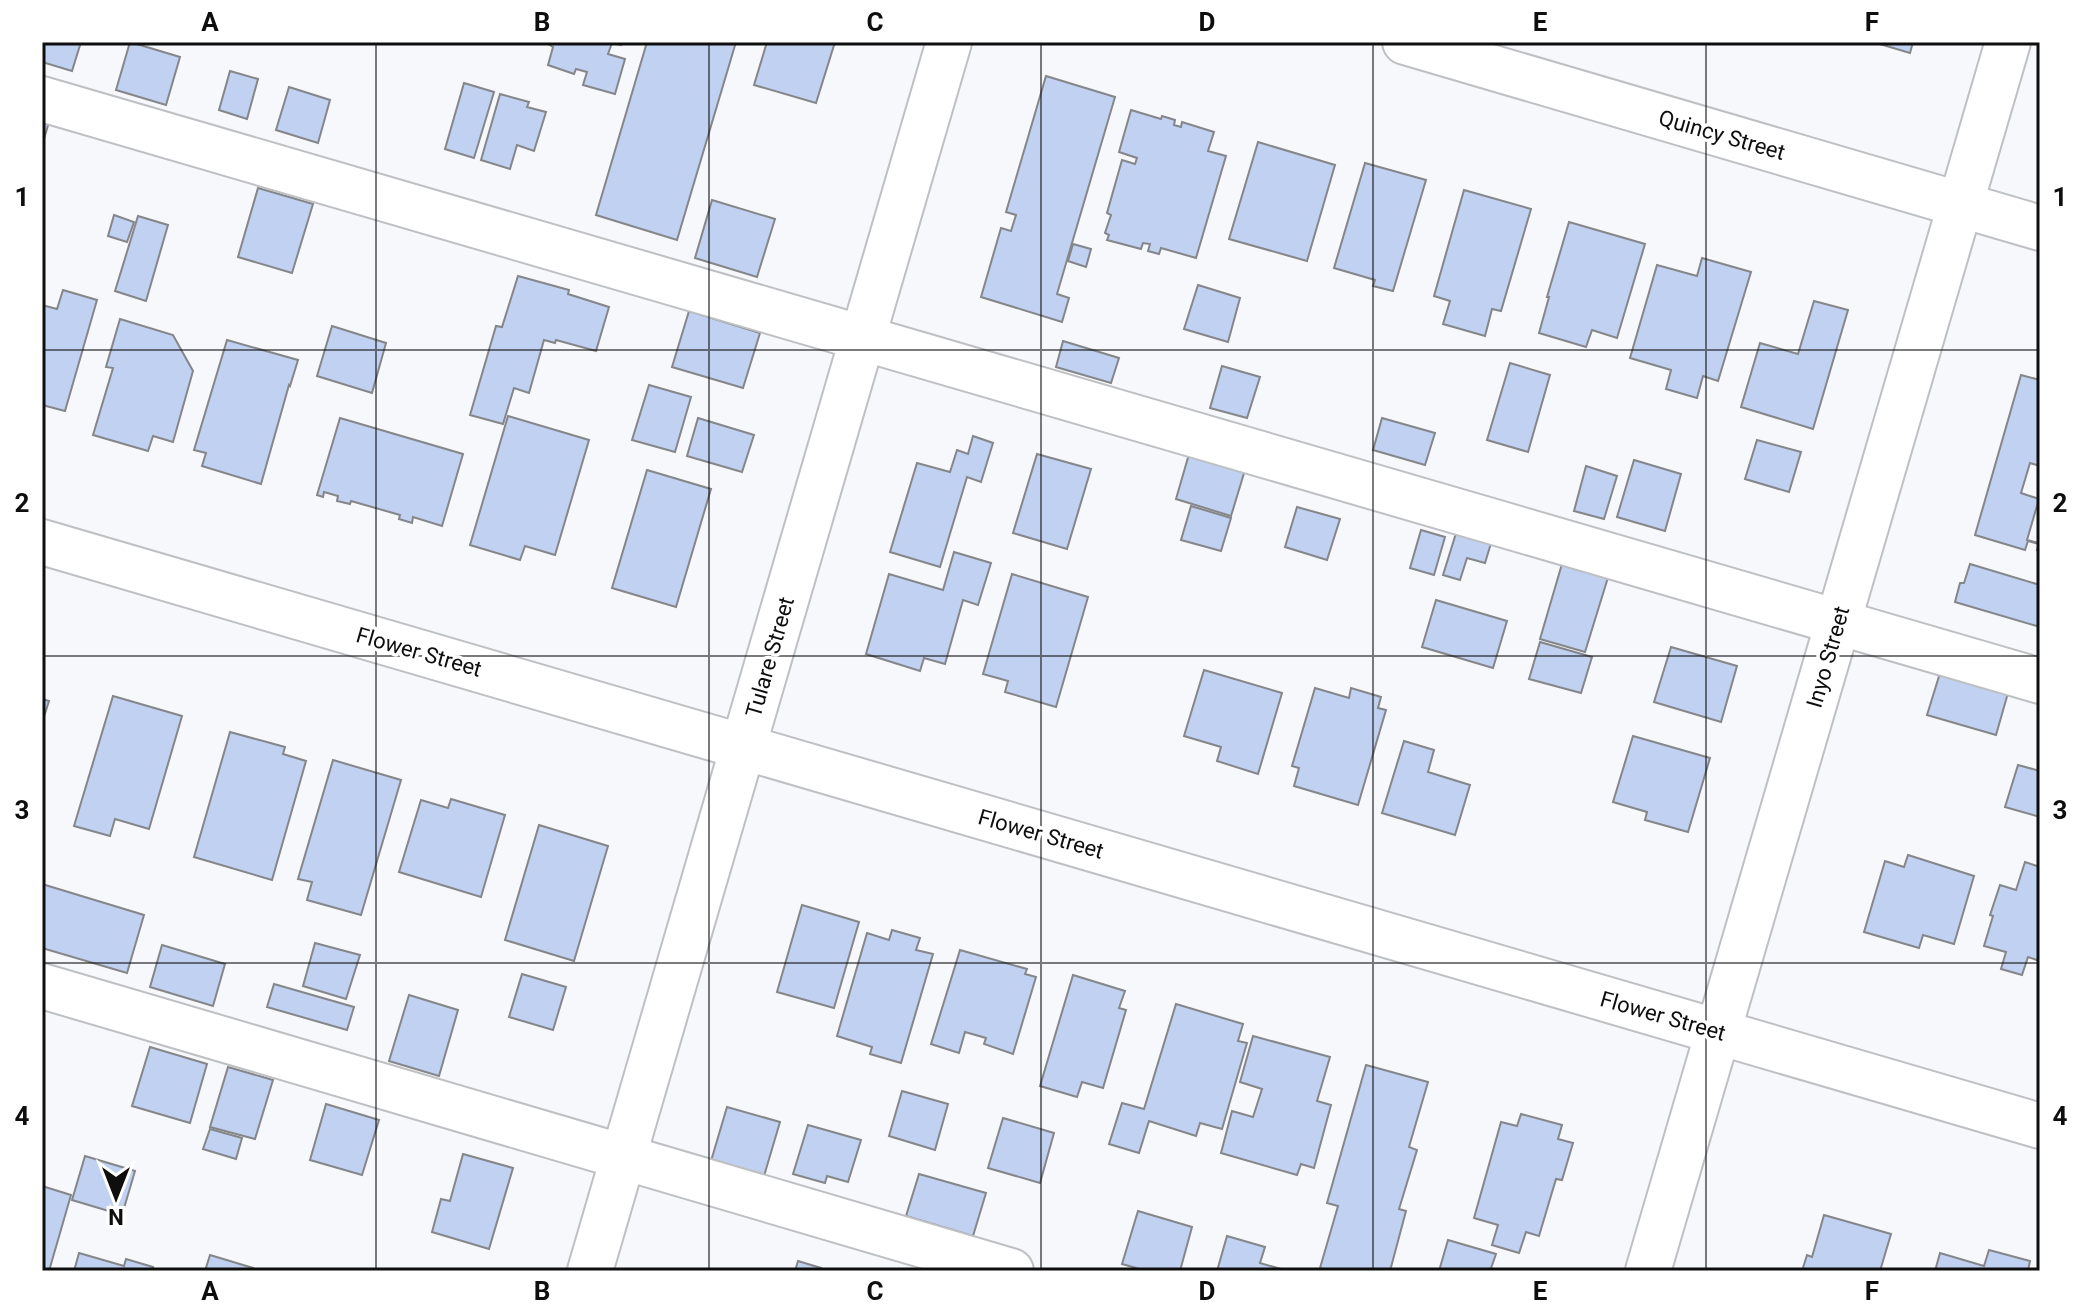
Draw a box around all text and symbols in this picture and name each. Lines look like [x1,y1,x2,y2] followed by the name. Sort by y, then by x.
[201,7,219,37] text: A
[534,7,550,37] text: B
[866,7,884,37] text: C
[1199,7,1215,37] text: D
[1533,7,1548,37] text: E
[1865,7,1879,37] text: F
[1656,105,1788,165] street label: Quincy Street
[15,182,29,212] text: 1
[2053,182,2067,212] text: 1
[15,488,29,518] text: 2
[2053,488,2067,518] text: 2
[741,594,799,720] street label: Tulare Street
[1802,603,1854,711] street label: Inyo Street
[353,622,485,682] street label: Flower Street
[15,795,29,825] text: 3
[2053,795,2067,825] text: 3
[975,804,1107,864] street label: Flower Street
[1597,986,1729,1046] street label: Flower Street
[15,1101,30,1131] text: 4
[2053,1101,2068,1131] text: 4
[76,1157,156,1237] north arrow
[108,1204,124,1229] text: N
[201,1276,219,1306] text: A
[534,1276,550,1306] text: B
[866,1276,884,1306] text: C
[1199,1276,1215,1306] text: D
[1533,1276,1548,1306] text: E
[1865,1276,1879,1306] text: F

